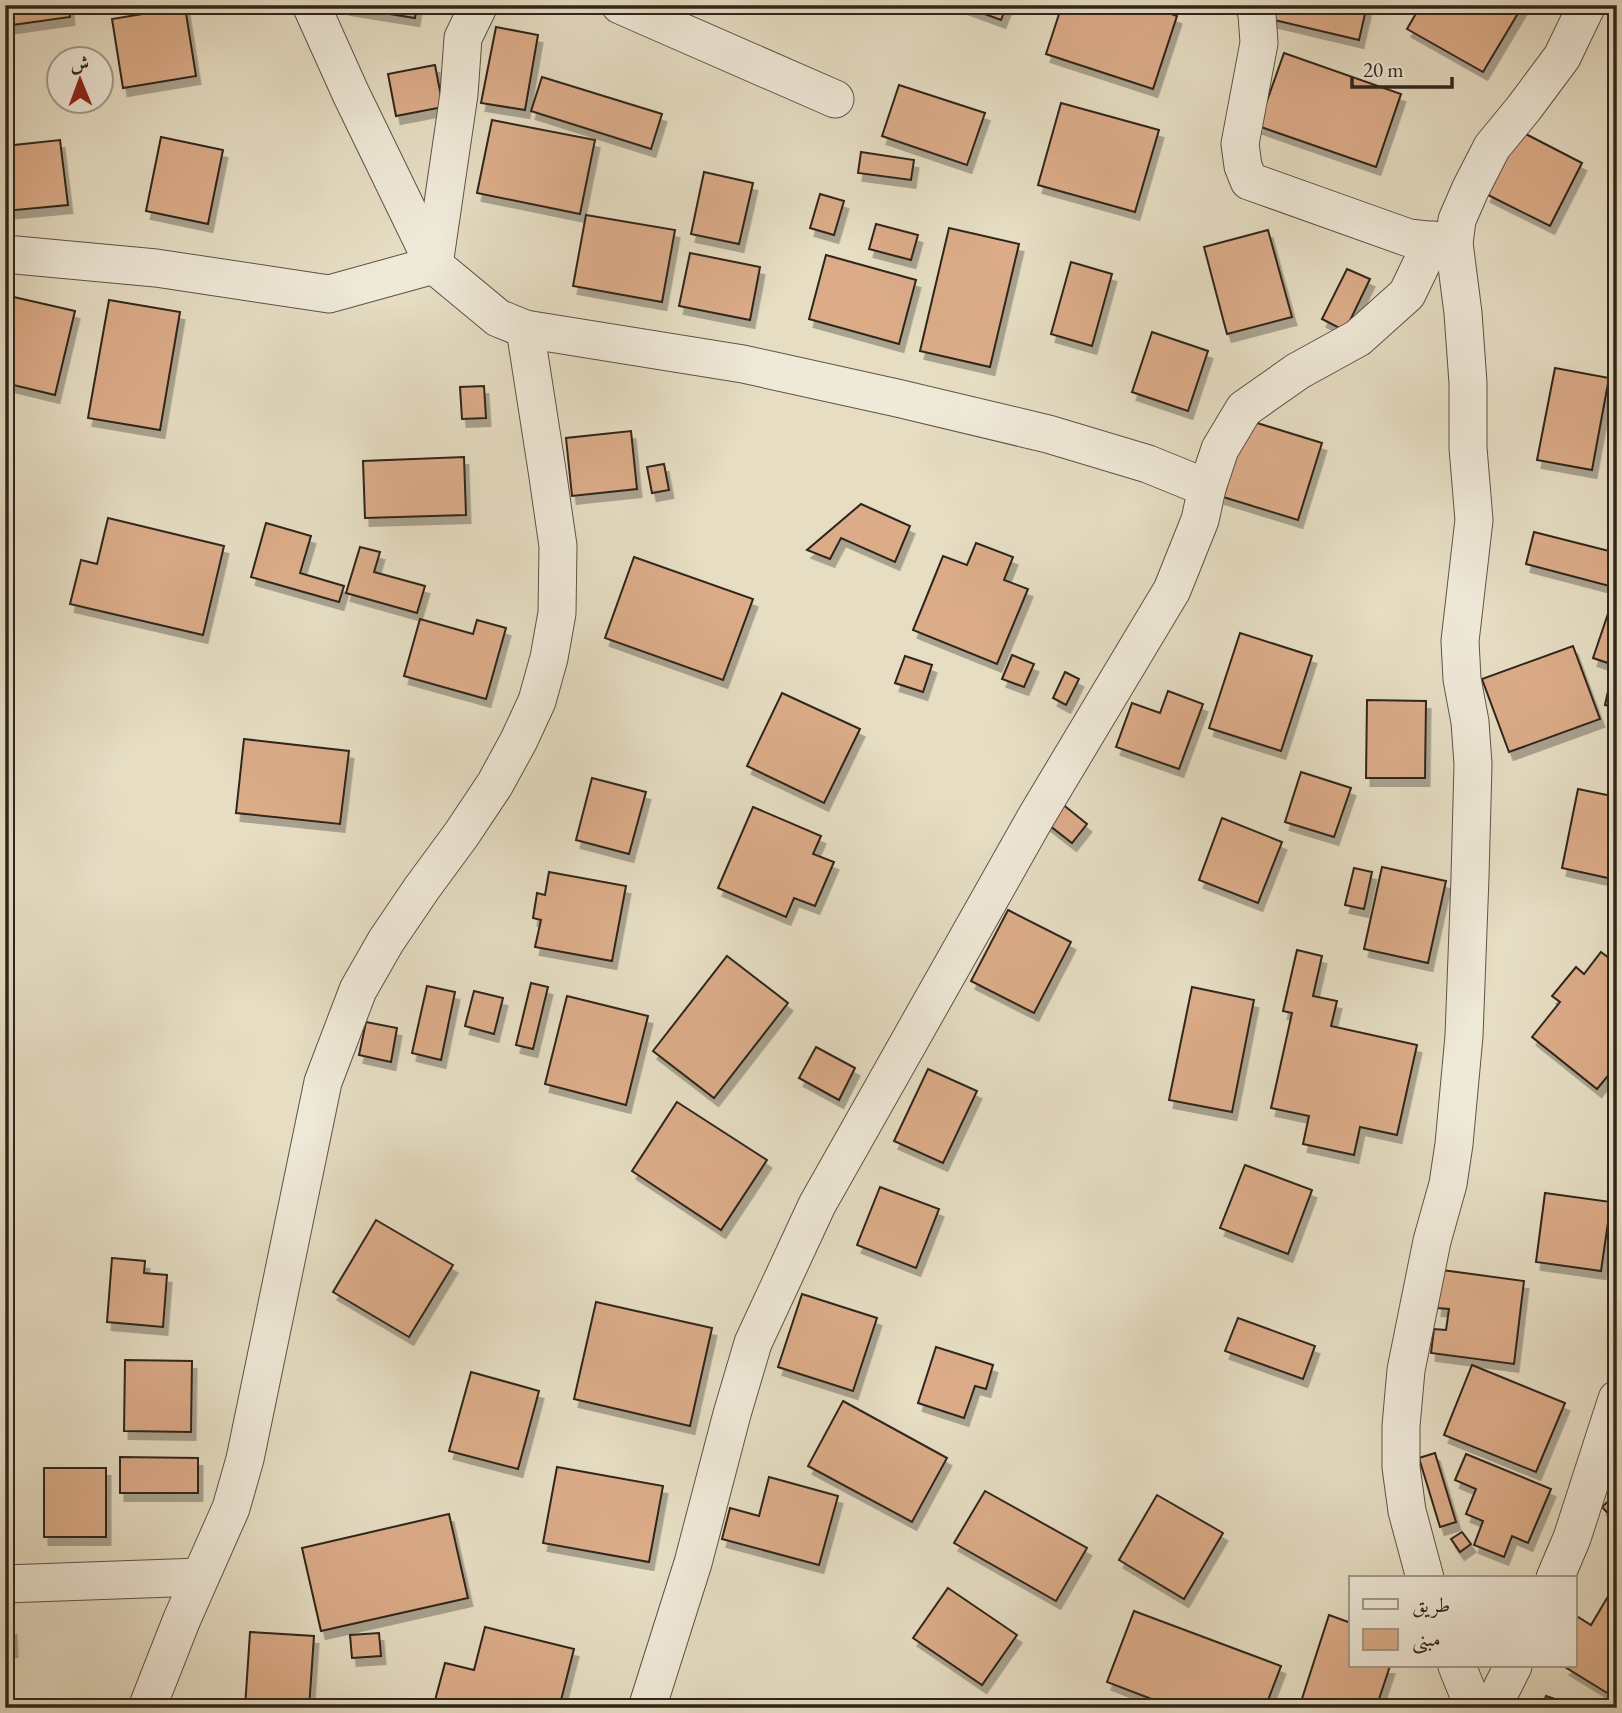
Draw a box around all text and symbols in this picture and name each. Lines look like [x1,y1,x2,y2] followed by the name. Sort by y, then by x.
[46,46,116,116] north arrow
[1352,46,1452,90] scale bar
[70,51,89,76] text: ش
[1363,56,1404,83] text: 20 m
[1349,1576,1576,1668] legend
[1412,1591,1450,1618] text: طريق
[1412,1625,1441,1654] text: مبنى

